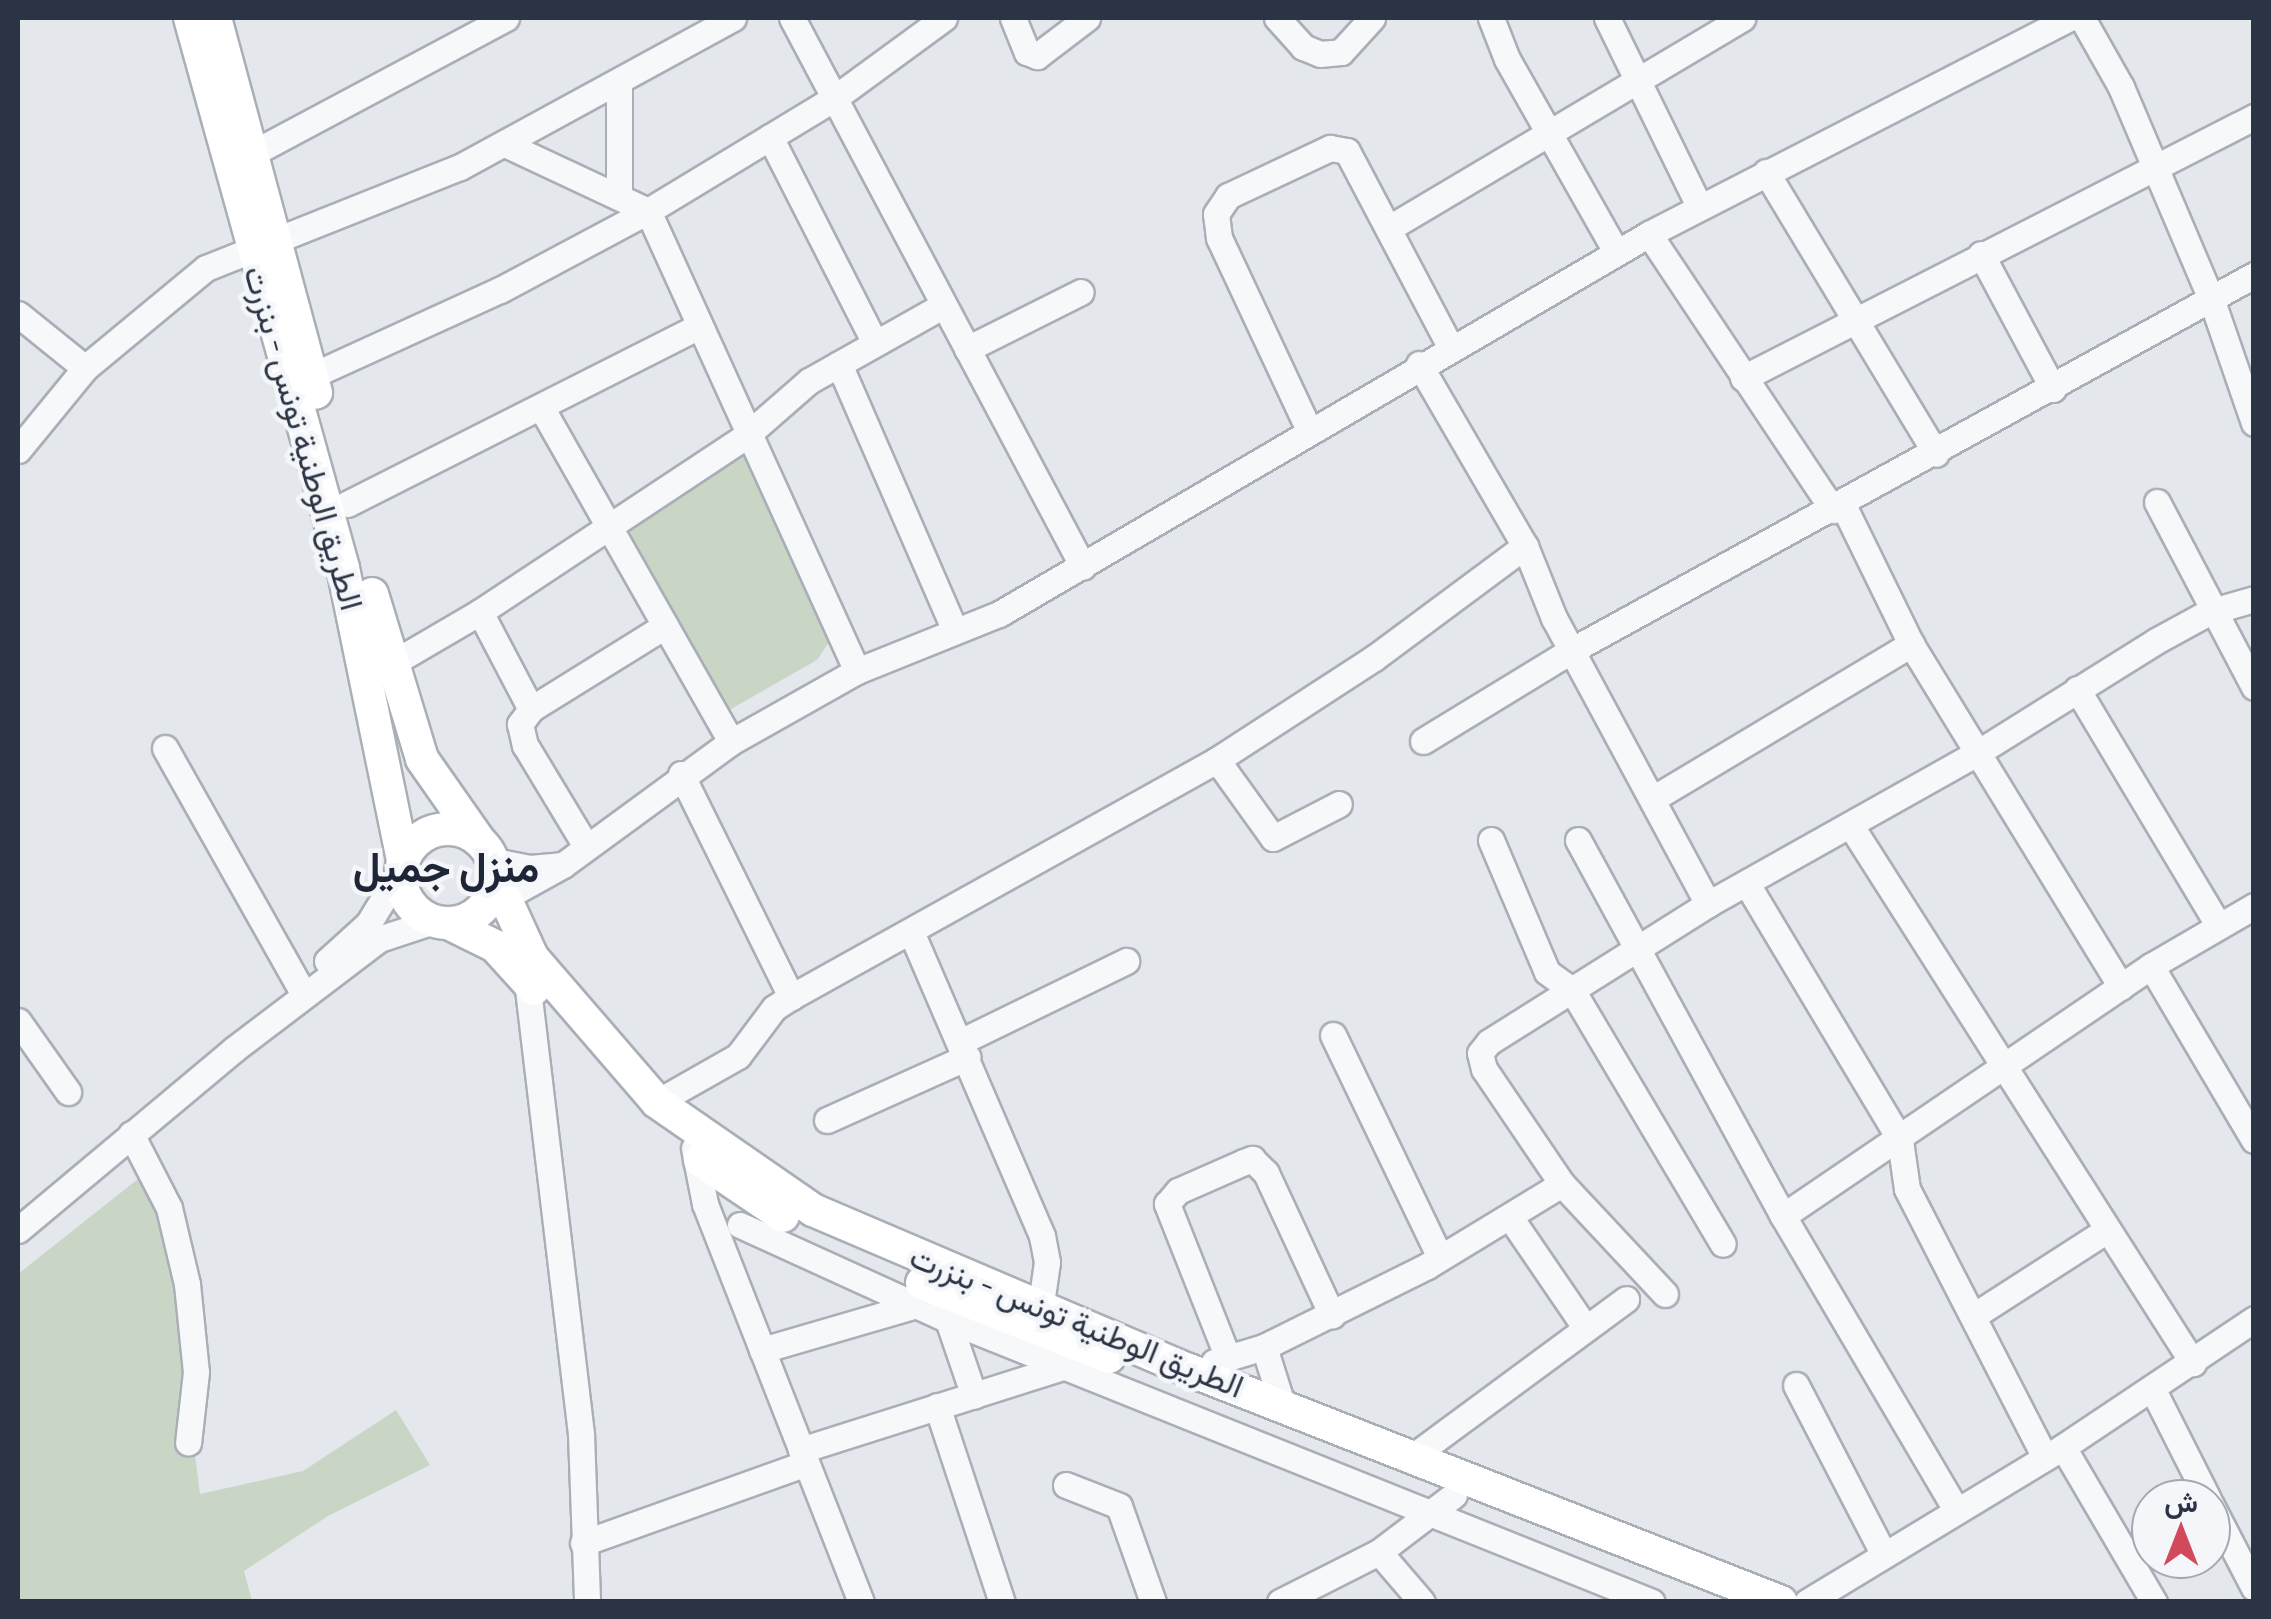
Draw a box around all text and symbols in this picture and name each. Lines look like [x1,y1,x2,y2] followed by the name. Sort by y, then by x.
[236,261,372,615] street label: الطريق الوطنية تونس - بنزرت
[353,841,539,891] district label: منزل جميل
[905,1236,1249,1406] street label: الطريق الوطنية تونس - بنزرت
[2131,1479,2231,1579] north arrow
[2164,1482,2198,1520] text: ش

